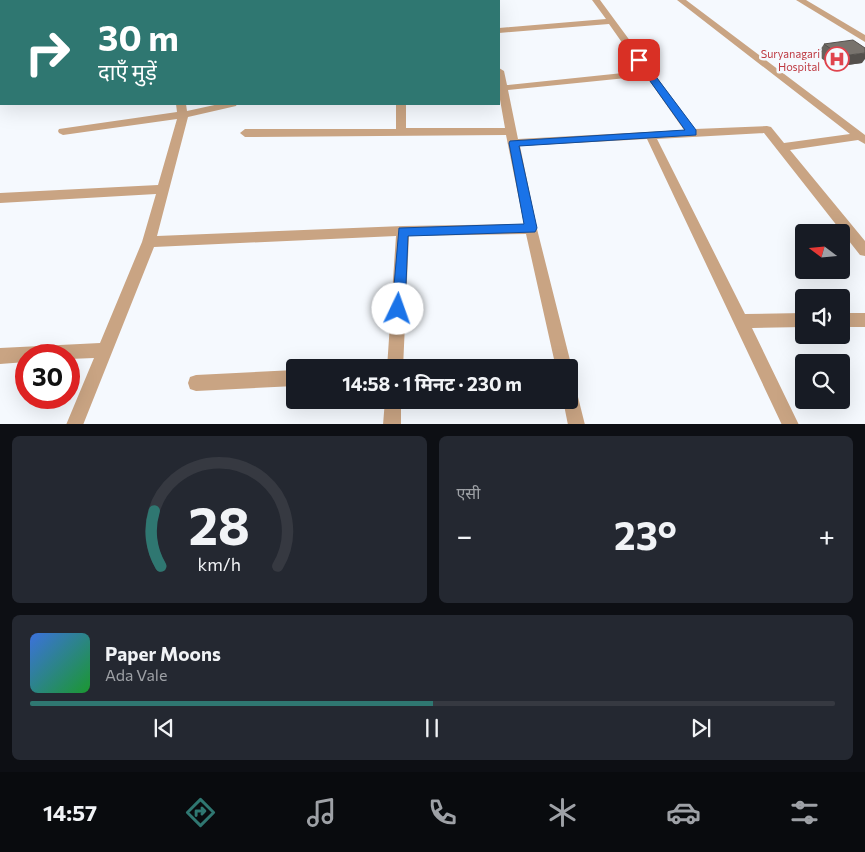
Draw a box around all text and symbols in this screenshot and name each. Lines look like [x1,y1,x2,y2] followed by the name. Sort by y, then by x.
[98,15,179,58] text: 30 m
[15,20,80,85] icon: right
[618,39,660,81] pin
[625,46,653,74] icon: arrive
[824,46,850,72] hospital icon: Suryanagari Hospital
[761,47,820,73] place label: Suryanagari Hospital
[98,58,157,85] text: दाएँ मुड़ें
[795,224,850,279] north arrow
[795,224,850,409] map controls
[371,282,423,334] position arrow
[795,289,850,344] button: sound
[15,344,80,409] speed limit sign: 30
[795,354,850,409] button: search
[342,372,522,395] text: 14:58 · 1 मिनट · 230 m
[457,483,480,502] text: एसी
[189,492,250,556] text: 28
[614,511,677,558] text: 23°
[457,518,472,552] text: −
[819,518,835,552] text: +
[198,553,241,575] text: km/h
[105,642,221,665] text: Paper Moons
[105,665,167,684] text: Ada Vale
[150,714,178,742] icon: previous
[418,714,446,742] icon: pause
[687,714,715,742] icon: next
[183,795,218,830] icon: directions
[304,795,339,830] icon: music
[425,795,460,830] icon: phone
[545,795,580,830] icon: climate
[666,795,701,830] icon: car
[787,795,822,830] icon: filters
[43,799,97,826] text: 14:57

